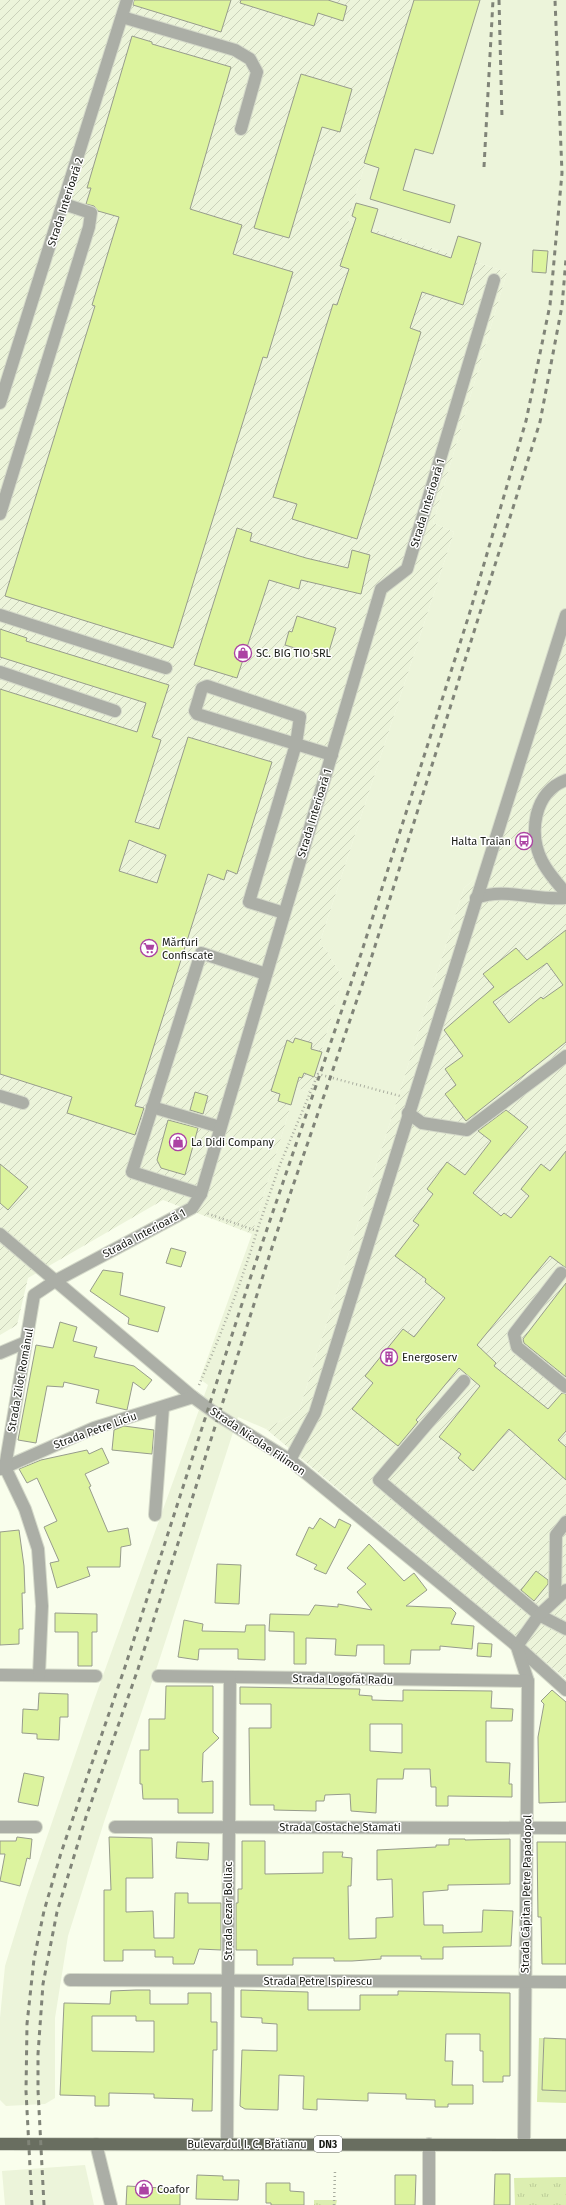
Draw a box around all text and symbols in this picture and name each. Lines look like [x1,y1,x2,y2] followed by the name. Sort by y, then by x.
[45,156,86,248] street label: Strada Interioară 2
[408,457,447,549] street label: Strada Interioară 1
[233,643,253,663] shop icon: SC. BIG TIO SRL
[256,647,332,660] place label: SC. BIG TIO SRL
[295,767,334,859] street label: Strada Interioară 1
[514,831,534,851] bus stop icon: Halta Traian
[451,835,511,848] place label: Halta Traian
[162,936,213,962] place label: Mărfuri Confiscate
[139,938,159,958] supermarket icon: Mărfuri Confiscate
[168,1132,188,1152] shop icon: La Didi Company
[191,1136,275,1149] place label: La Didi Company
[101,1206,188,1261] street label: Strada Interioară 1
[5,1327,36,1433] street label: Strada Zilot Românul
[379,1347,399,1367] building icon: Energoserv
[402,1351,458,1364] place label: Energoserv
[208,1405,308,1478] street label: Strada Nicolae Filimon
[52,1409,138,1452] street label: Strada Petre Liciu
[293,1672,393,1687] street label: Strada Logofăt Radu
[519,1815,534,1973] street label: Strada Căpitan Petre Papadopol
[279,1821,401,1834] street label: Strada Costache Stamati
[222,1862,235,1960] street label: Strada Cezar Bolliac
[264,1975,372,1988] street label: Strada Petre Ispirescu
[314,2136,342,2152] road number: DN3
[187,2138,307,2151] street label: Bulevardul I. C. Brătianu
[134,2179,154,2199] shop icon: Coafor
[157,2183,190,2196] place label: Coafor

